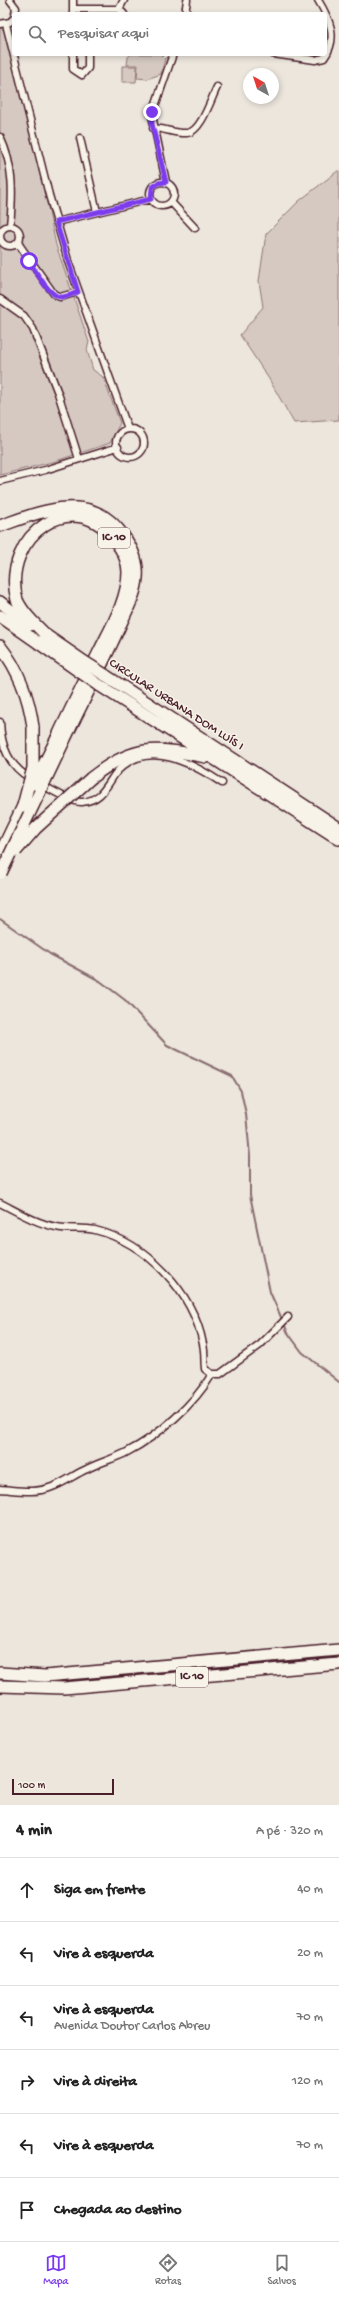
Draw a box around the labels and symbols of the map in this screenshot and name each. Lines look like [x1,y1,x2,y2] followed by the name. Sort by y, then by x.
[243,68,279,104] north arrow
[143,103,161,121] route end
[20,252,38,270] route start
[98,528,130,548] road number: IC 10
[106,655,247,754] street label: CIRCULAR URBANA DOM LUÍS I
[176,1667,208,1687] road number: IC 10
[12,1777,114,1796] scale bar

